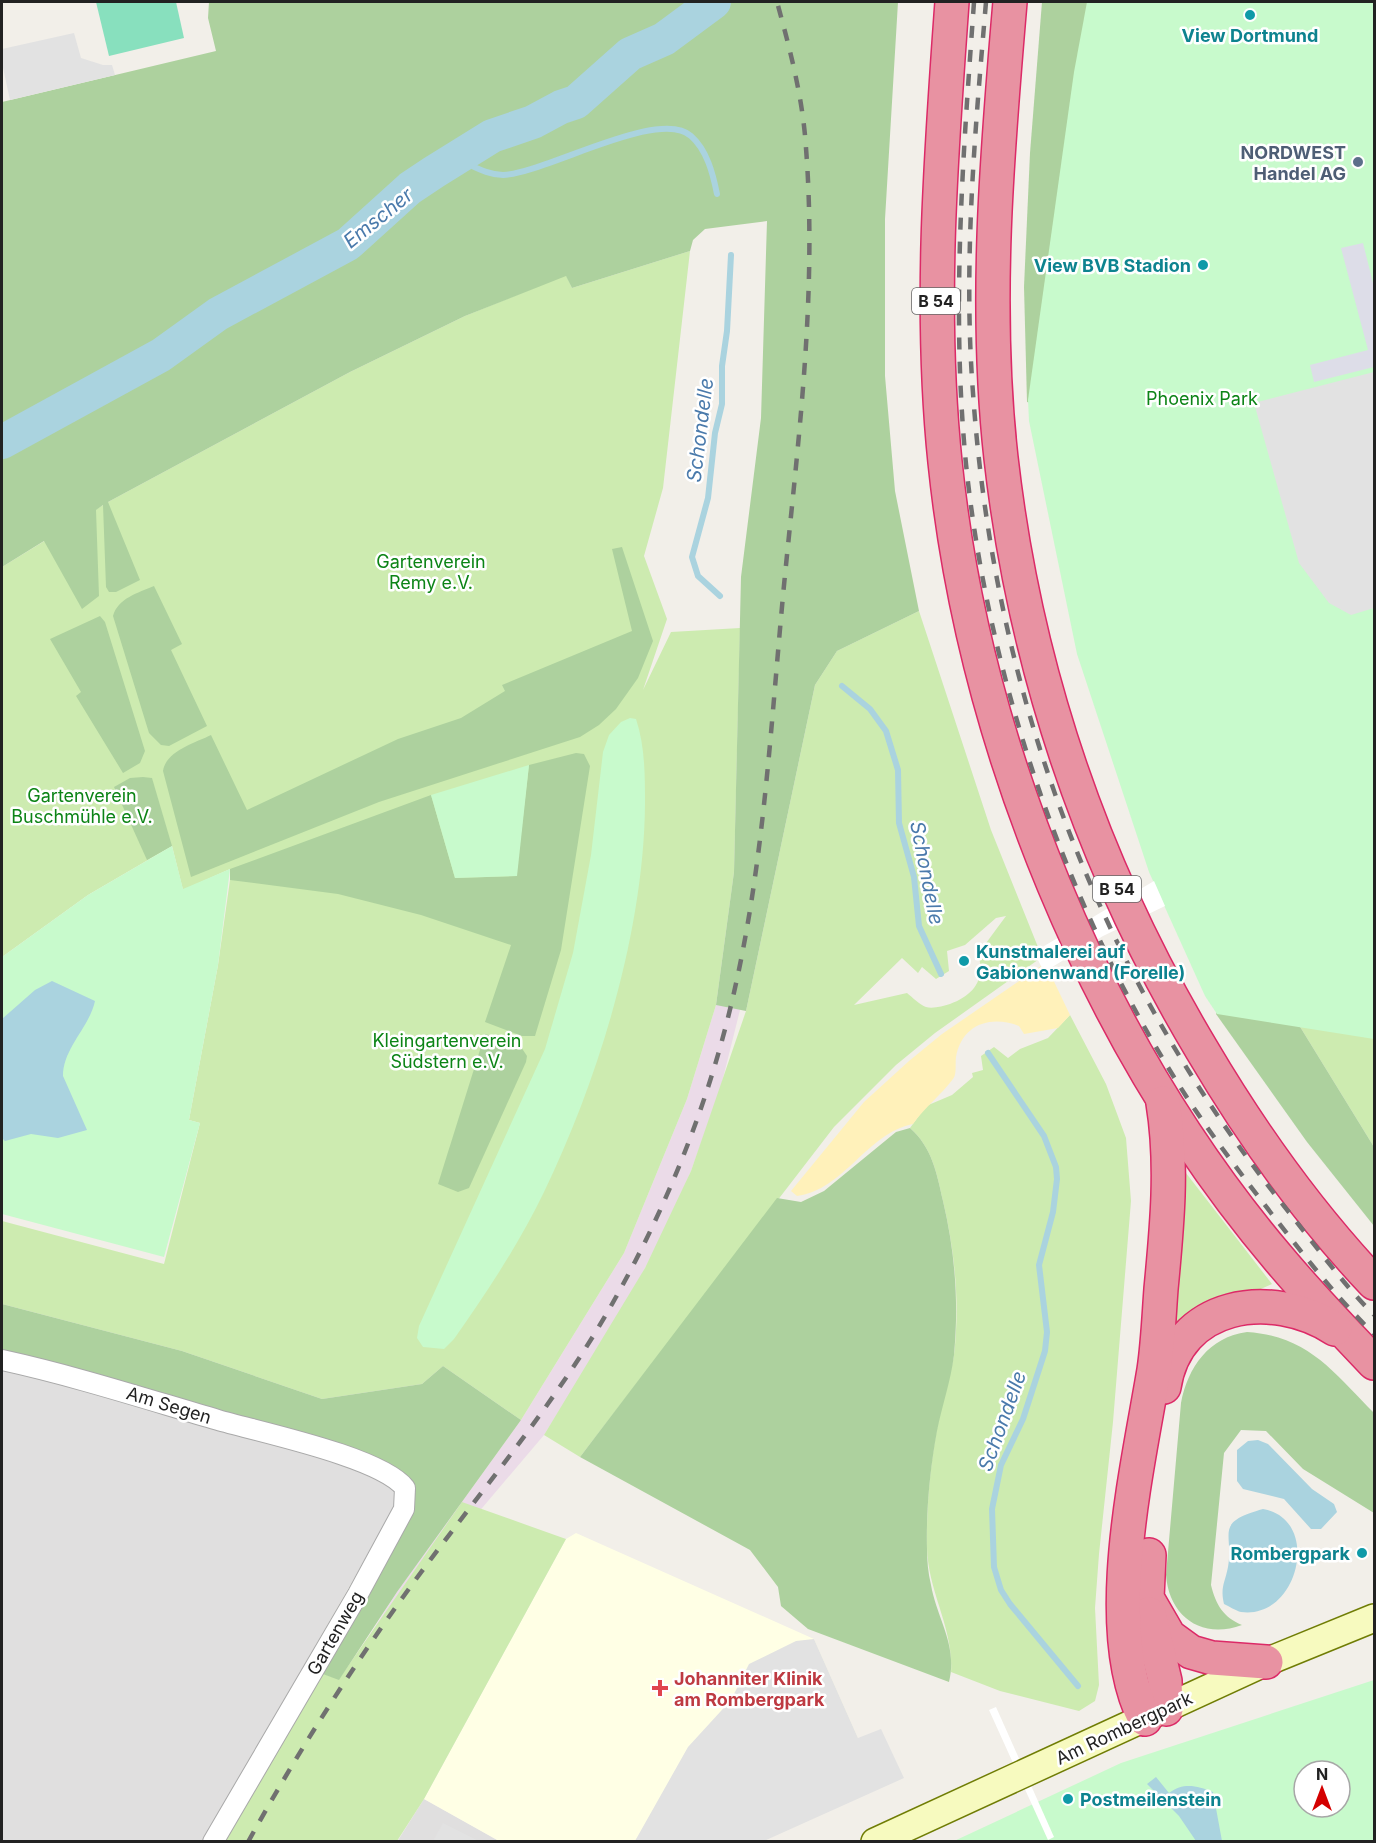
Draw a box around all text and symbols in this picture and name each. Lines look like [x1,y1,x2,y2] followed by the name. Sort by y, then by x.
[1243,8,1257,22] marker: View Dortmund
[1182,25,1318,46] place label: View Dortmund
[1241,142,1346,184] place label: NORDWEST Handel AG
[1351,155,1365,169] marker: NORDWEST Handel AG
[338,182,418,253] water label: Emscher
[1034,255,1191,276] place label: View BVB Stadion
[1196,258,1210,272] marker: View BVB Stadion
[912,288,960,314] road number: B 54
[682,376,718,484] water label: Schondelle
[1146,388,1258,409] park label: Phoenix Park
[376,551,486,593] park label: Gartenverein Remy e.V.
[11,785,153,827] park label: Gartenverein Buschmühle e.V.
[905,819,949,927] water label: Schondelle
[1093,876,1141,902] road number: B 54
[976,941,1185,983] place label: Kunstmalerei auf Gabionenwand (Forelle)
[957,954,971,968] marker: Kunstmalerei auf Gabionenwand (Forelle)
[373,1030,521,1072] park label: Kleingartenverein Südstern e.V.
[973,1368,1031,1474] water label: Schondelle
[124,1382,214,1428] street label: Am Segen
[1231,1543,1351,1564] place label: Rombergpark
[1355,1546,1369,1560] marker: Rombergpark
[303,1587,367,1679] street label: Gartenweg
[674,1668,825,1710] place label: Johanniter Klinik am Rombergpark
[651,1679,669,1697] marker: Johanniter Klinik am Rombergpark
[1052,1687,1196,1769] street label: Am Rombergpark
[1292,1759,1352,1819] north arrow
[1316,1764,1328,1784] text: N
[1080,1789,1221,1810] place label: Postmeilenstein
[1061,1792,1075,1806] marker: Postmeilenstein

